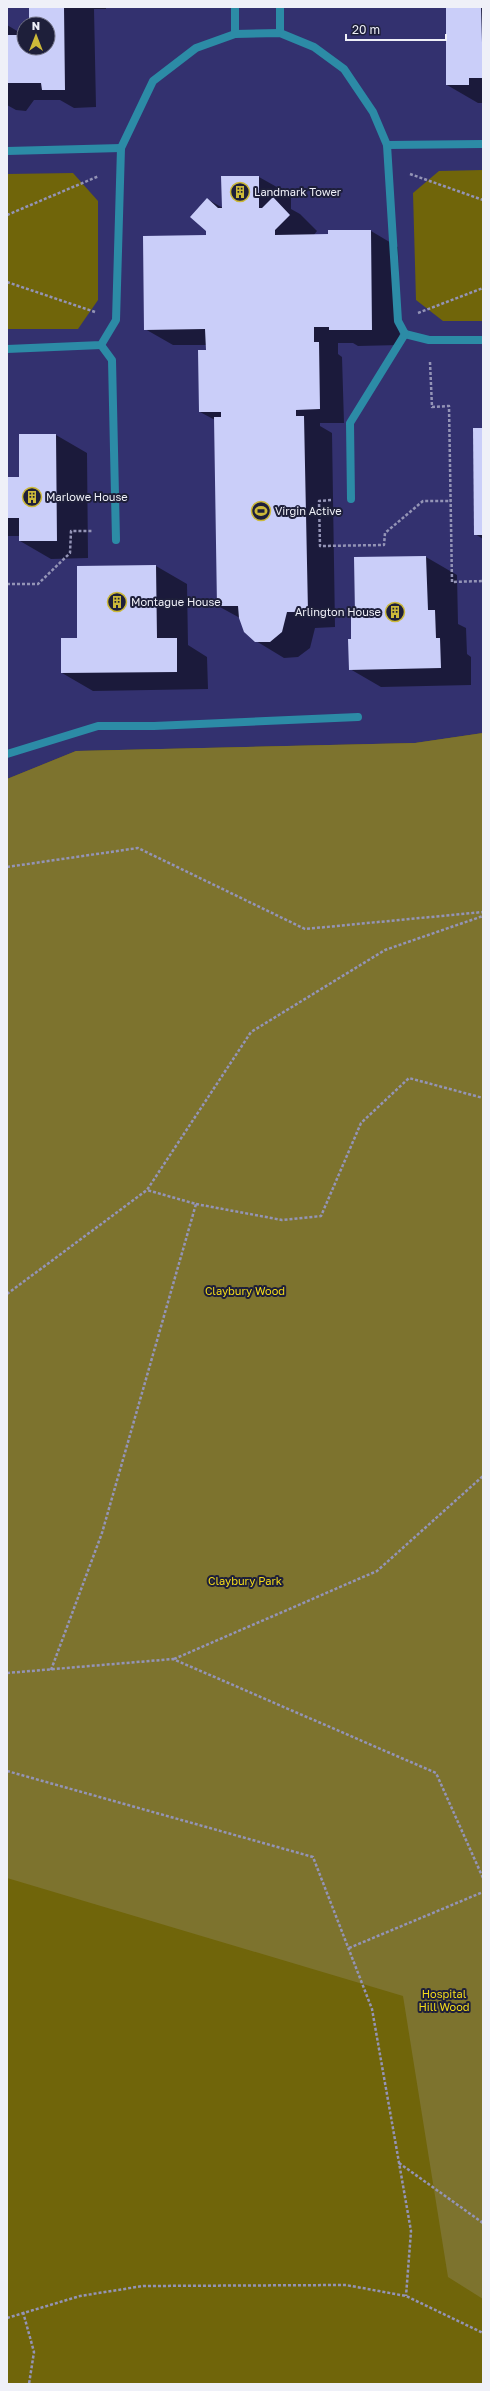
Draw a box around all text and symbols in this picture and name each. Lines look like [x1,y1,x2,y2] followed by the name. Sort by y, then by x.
[16,16,56,56] north arrow
[346,16,446,42] scale bar
[32,19,40,32] text: N
[352,22,380,37] text: 20 m
[229,181,251,203] building icon: Landmark Tower
[254,185,342,198] place label: Landmark Tower
[21,486,43,508] building icon: Marlowe House
[46,490,128,503] place label: Marlowe House
[250,500,272,522] sports icon: Virgin Active
[275,504,342,517] place label: Virgin Active
[106,591,128,613] building icon: Montague House
[131,595,221,608] place label: Montague House
[384,601,406,623] building icon: Arlington House
[295,605,381,618] place label: Arlington House
[205,1284,285,1297] park label: Claybury Wood
[208,1574,282,1587] park label: Claybury Park
[418,1987,470,2013] park label: Hospital Hill Wood

